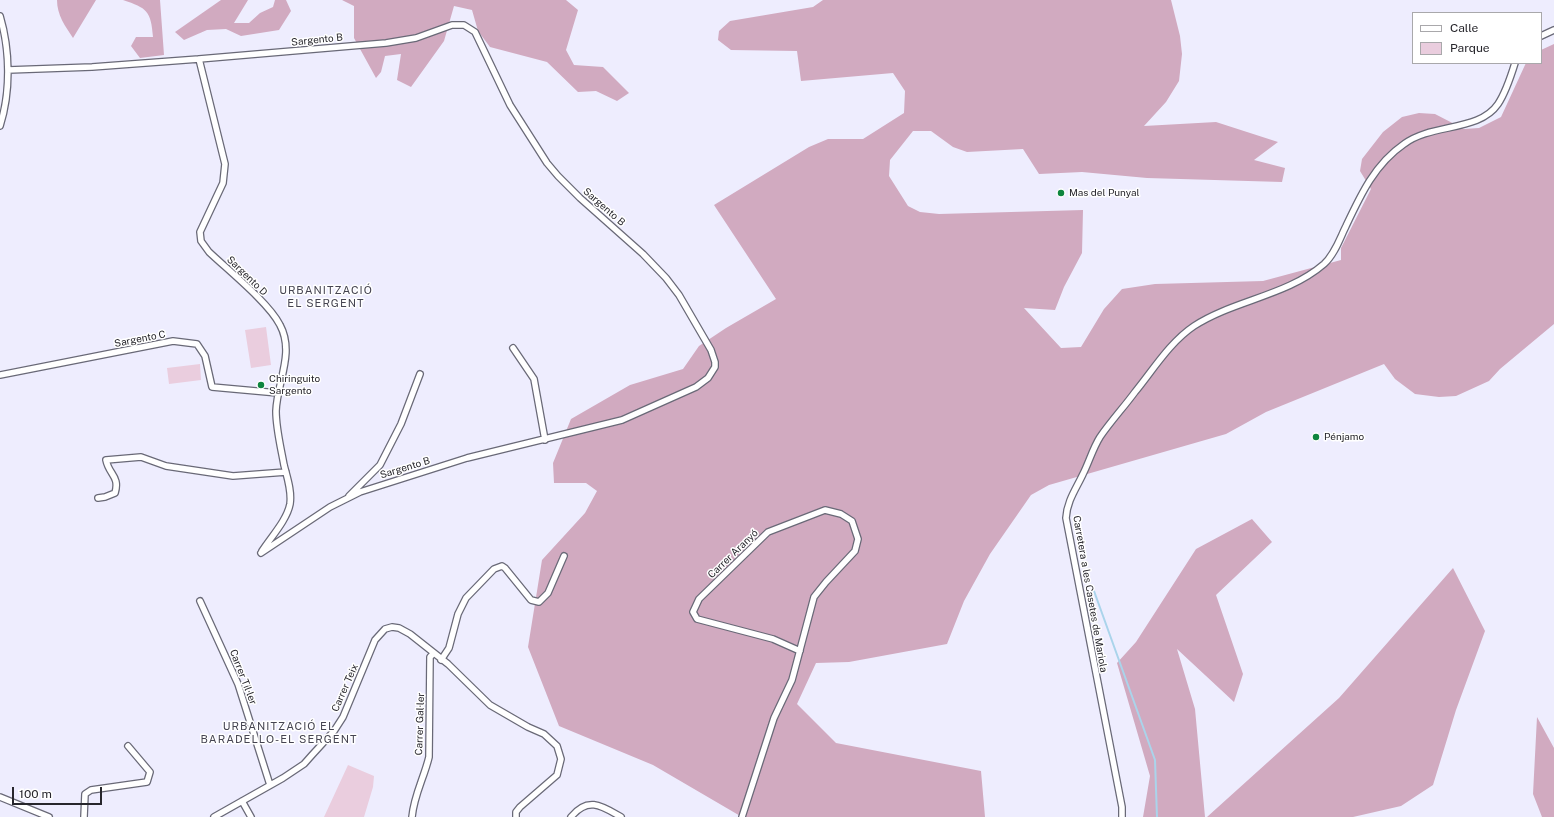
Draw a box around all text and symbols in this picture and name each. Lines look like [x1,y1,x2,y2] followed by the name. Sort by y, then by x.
[1412,12,1542,64] legend
[1450,21,1478,35] text: Calle
[291,31,343,49] street label: Sargento B
[1450,41,1490,55] text: Parque
[581,185,627,229] street label: Sargento B
[1069,187,1139,199] place label: Mas del Punyal
[1056,188,1066,198] marker: Mas del Punyal
[224,254,270,298] street label: Sargento D
[279,284,373,310] district label: URBANITZACIÓ EL SERGENT
[113,328,167,350] street label: Sargento C
[269,373,320,396] place label: Chiringuito Sargento
[256,380,266,390] marker: Chiringuito Sargento
[1324,431,1364,443] place label: Pénjamo
[1311,432,1321,442] marker: Pénjamo
[378,455,432,481] street label: Sargento B
[1070,515,1110,673] street label: Carretera a les Casetes de Mariola
[705,527,761,581] street label: Carrer Aranyó
[227,648,259,706] street label: Carrer Til·ler
[329,662,361,714] street label: Carrer Teix
[413,692,427,756] street label: Carrer Gal·ler
[201,720,357,746] district label: URBANITZACIÓ EL BARADELLO-EL SERGENT
[14,779,104,805] scale bar
[19,787,52,801] text: 100 m

